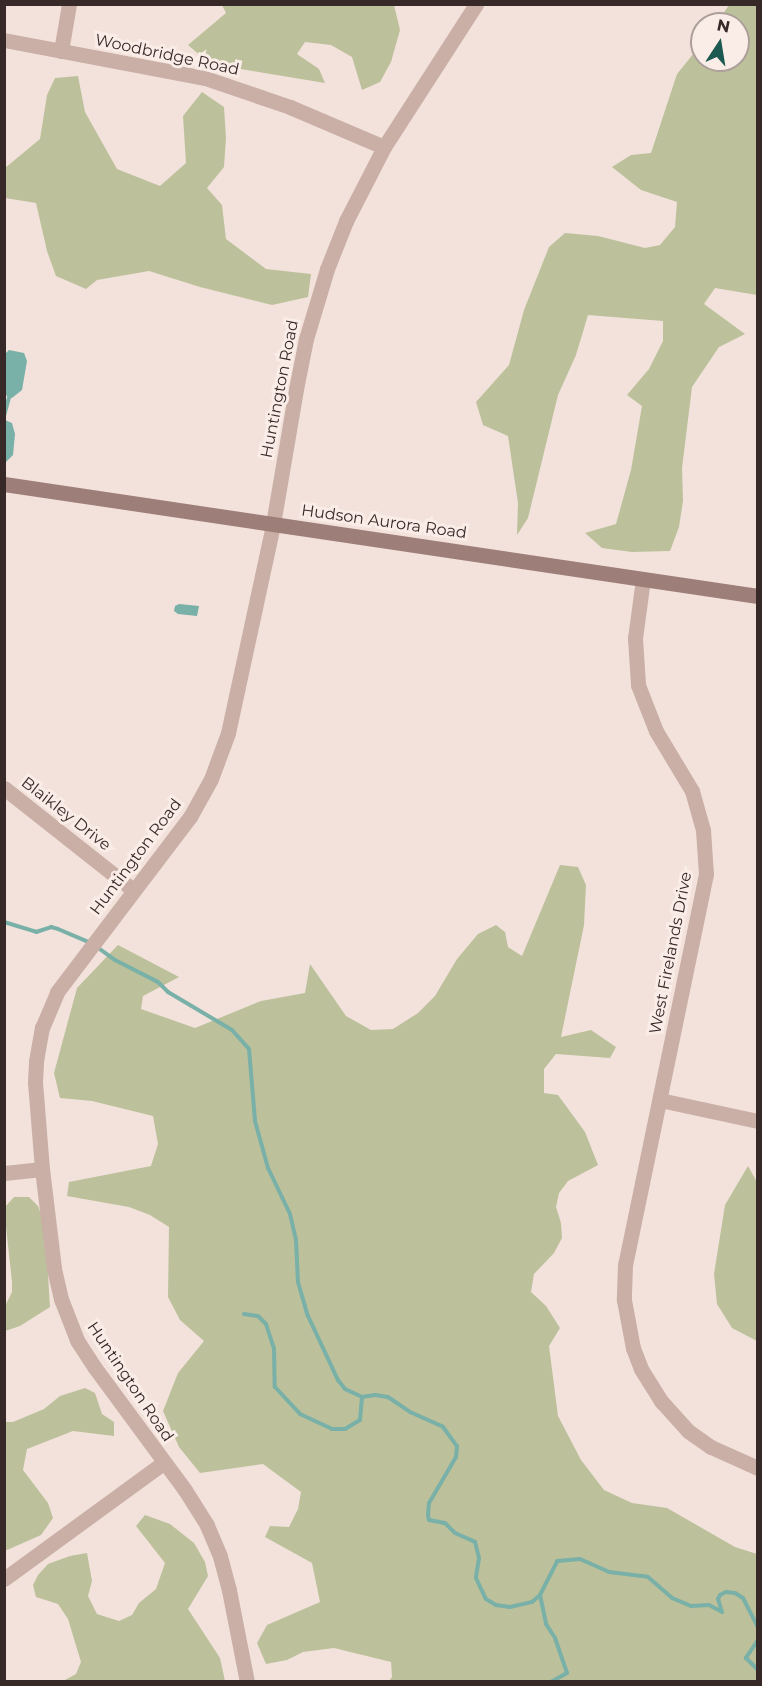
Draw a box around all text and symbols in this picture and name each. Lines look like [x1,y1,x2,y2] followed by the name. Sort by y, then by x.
[690,12,750,72] north arrow
[715,15,732,36] text: N
[93,30,241,80] street label: Woodbridge Road
[257,318,303,460] street label: Huntington Road
[300,501,468,543] street label: Hudson Aurora Road
[17,773,115,855] street label: Blaikley Drive
[86,795,186,919] street label: Huntington Road
[646,870,696,1036] street label: West Firelands Drive
[83,1319,177,1445] street label: Huntington Road

